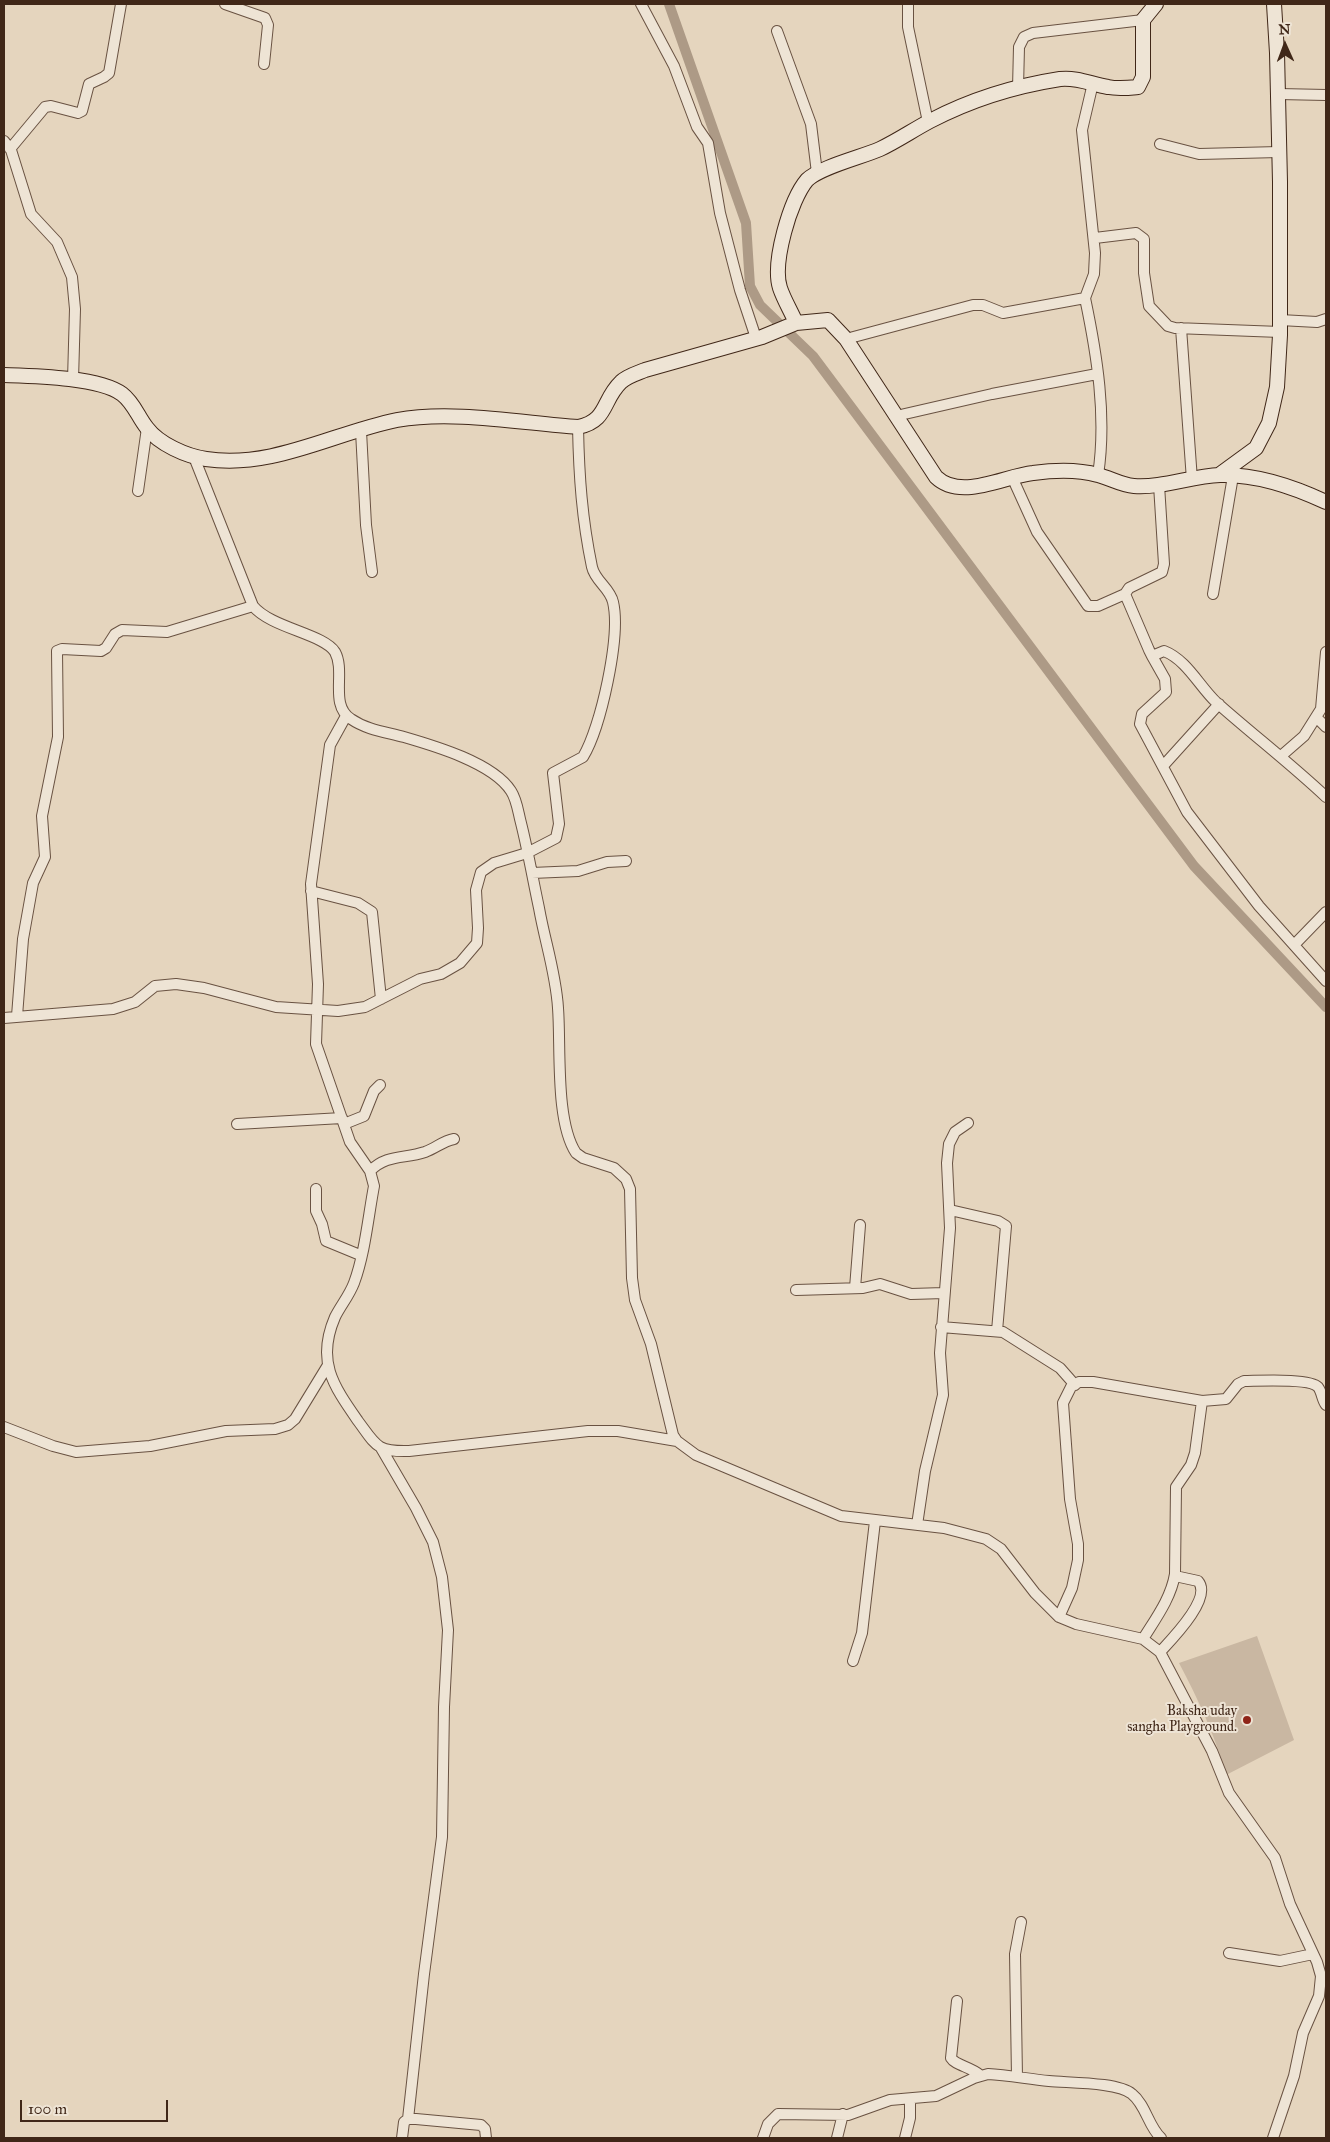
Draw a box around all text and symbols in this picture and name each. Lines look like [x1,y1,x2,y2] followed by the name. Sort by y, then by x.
[1260,20,1310,70] north arrow
[1278,21,1291,38] text: N
[1127,1704,1237,1736] place label: Baksha uday sangha Playground.
[1241,1714,1253,1726] marker: Baksha uday sangha Playground.
[22,2090,170,2122] scale bar
[28,2100,67,2118] text: 100 m

